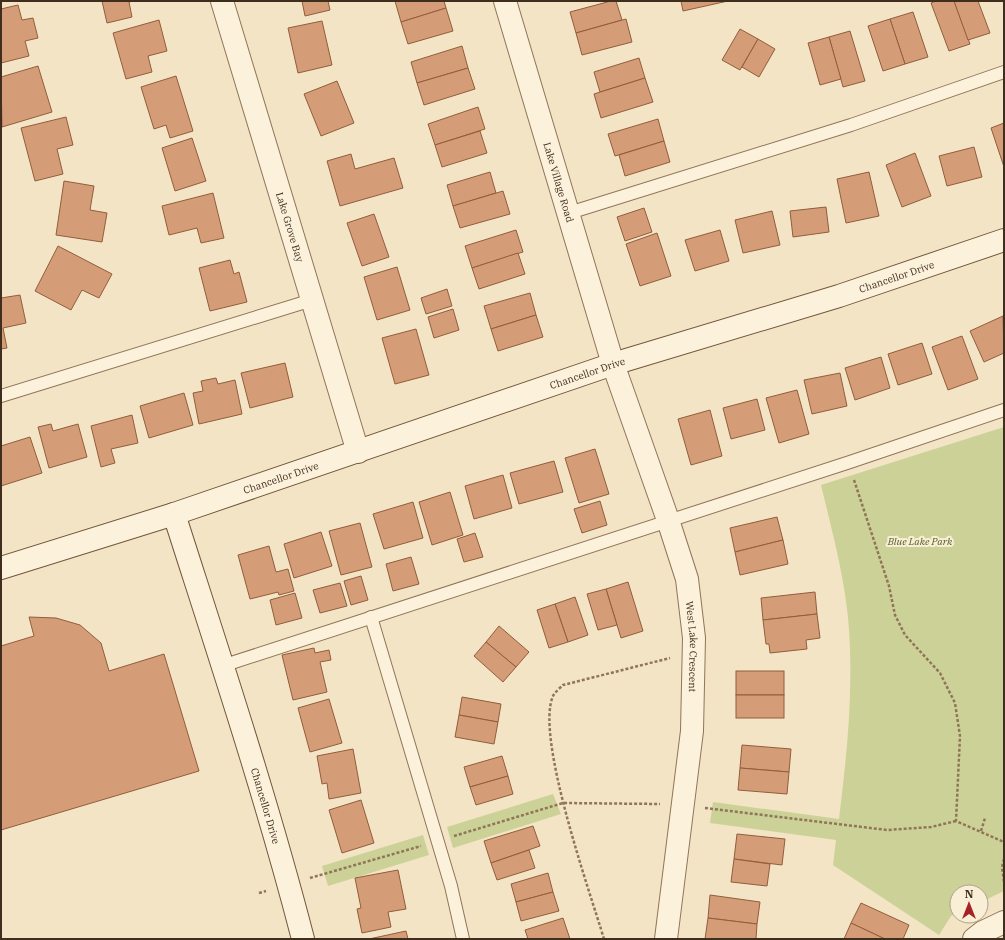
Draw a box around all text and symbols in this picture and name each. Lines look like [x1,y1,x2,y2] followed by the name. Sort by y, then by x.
[540,141,576,224] street label: Lake Village Road
[273,191,307,264] street label: Lake Grove Bay
[857,258,936,296] street label: Chancellor Drive
[548,355,627,392] street label: Chancellor Drive
[242,459,320,497] street label: Chancellor Drive
[887,535,953,548] park label: Blue Lake Park
[683,600,700,693] street label: West Lake Crescent
[248,766,283,846] street label: Chancellor Drive
[949,884,989,924] north arrow
[965,887,974,901] text: N

